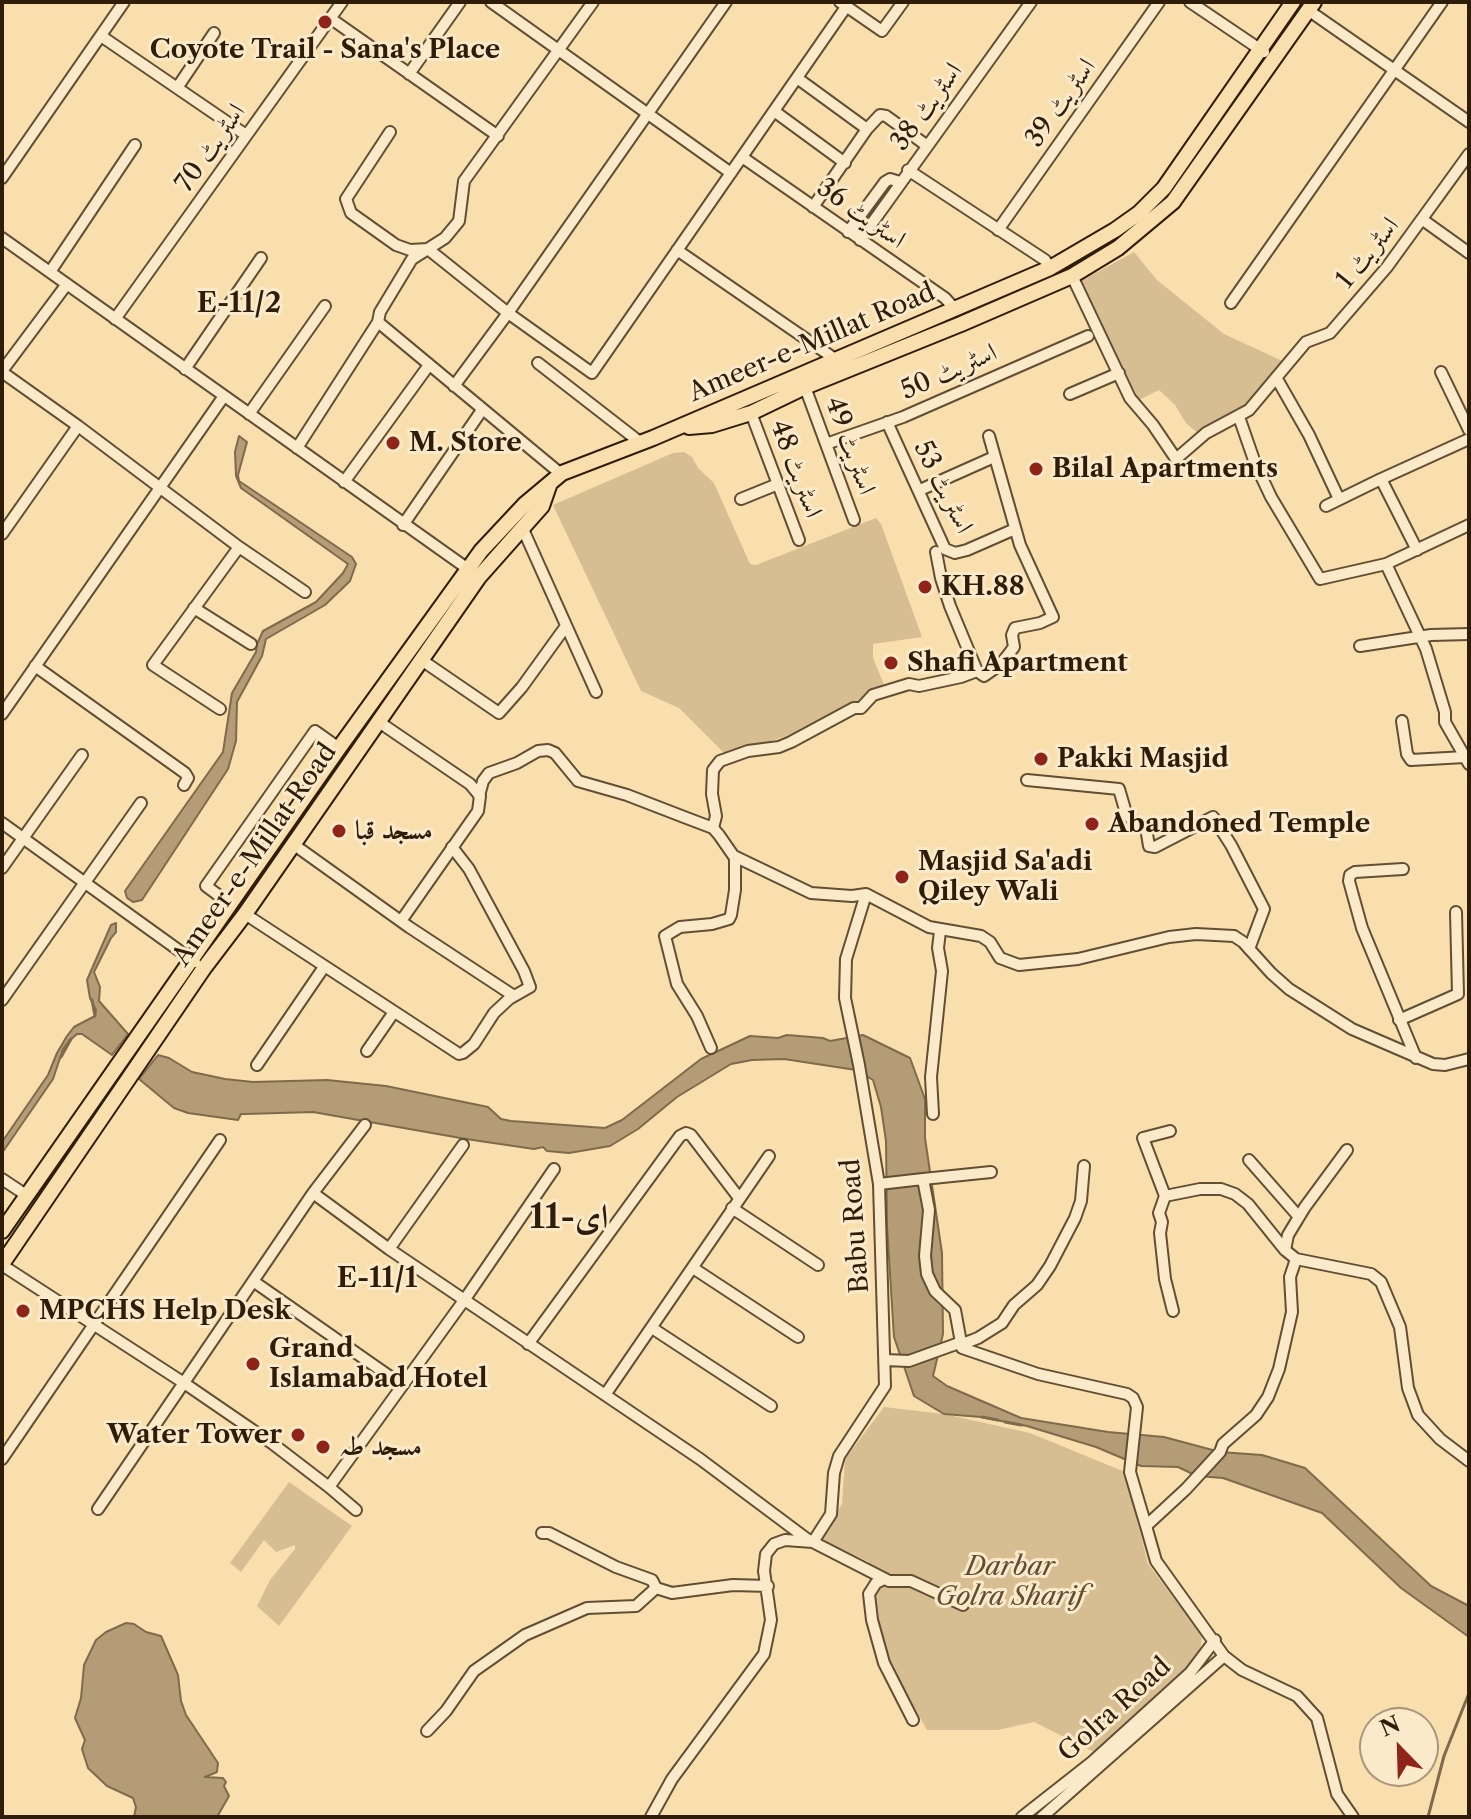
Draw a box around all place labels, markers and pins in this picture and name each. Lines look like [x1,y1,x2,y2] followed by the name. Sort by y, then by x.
[316,13,334,31] marker: Coyote Trail - Sana's Place
[150,34,500,66] place label: Coyote Trail - Sana's Place
[409,427,522,459] place label: M. Store
[384,434,402,452] marker: M. Store
[1052,453,1278,485] place label: Bilal Apartments
[1027,460,1045,478] marker: Bilal Apartments
[941,571,1025,603] place label: KH.88
[916,578,934,596] marker: KH.88
[907,647,1128,679] place label: Shafi Apartment
[882,654,900,672] marker: Shafi Apartment
[1057,743,1229,775] place label: Pakki Masjid
[1032,750,1050,768] marker: Pakki Masjid
[1108,808,1370,840] place label: Abandoned Temple
[355,815,432,847] place label: مسجد قبا
[1083,815,1101,833] marker: Abandoned Temple
[330,822,348,840] marker: مسجد قبا
[918,846,1092,908] place label: Masjid Sa'adi Qiley Wali
[893,868,911,886] marker: Masjid Sa'adi Qiley Wali
[39,1295,291,1327] place label: MPCHS Help Desk
[14,1302,32,1320] marker: MPCHS Help Desk
[269,1333,488,1394] place label: Grand Islamabad Hotel
[244,1355,262,1373] marker: Grand Islamabad Hotel
[107,1419,282,1451] place label: Water Tower
[289,1426,307,1444] marker: Water Tower
[339,1431,422,1463] place label: مسجد طہ
[314,1438,332,1456] marker: مسجد طہ

